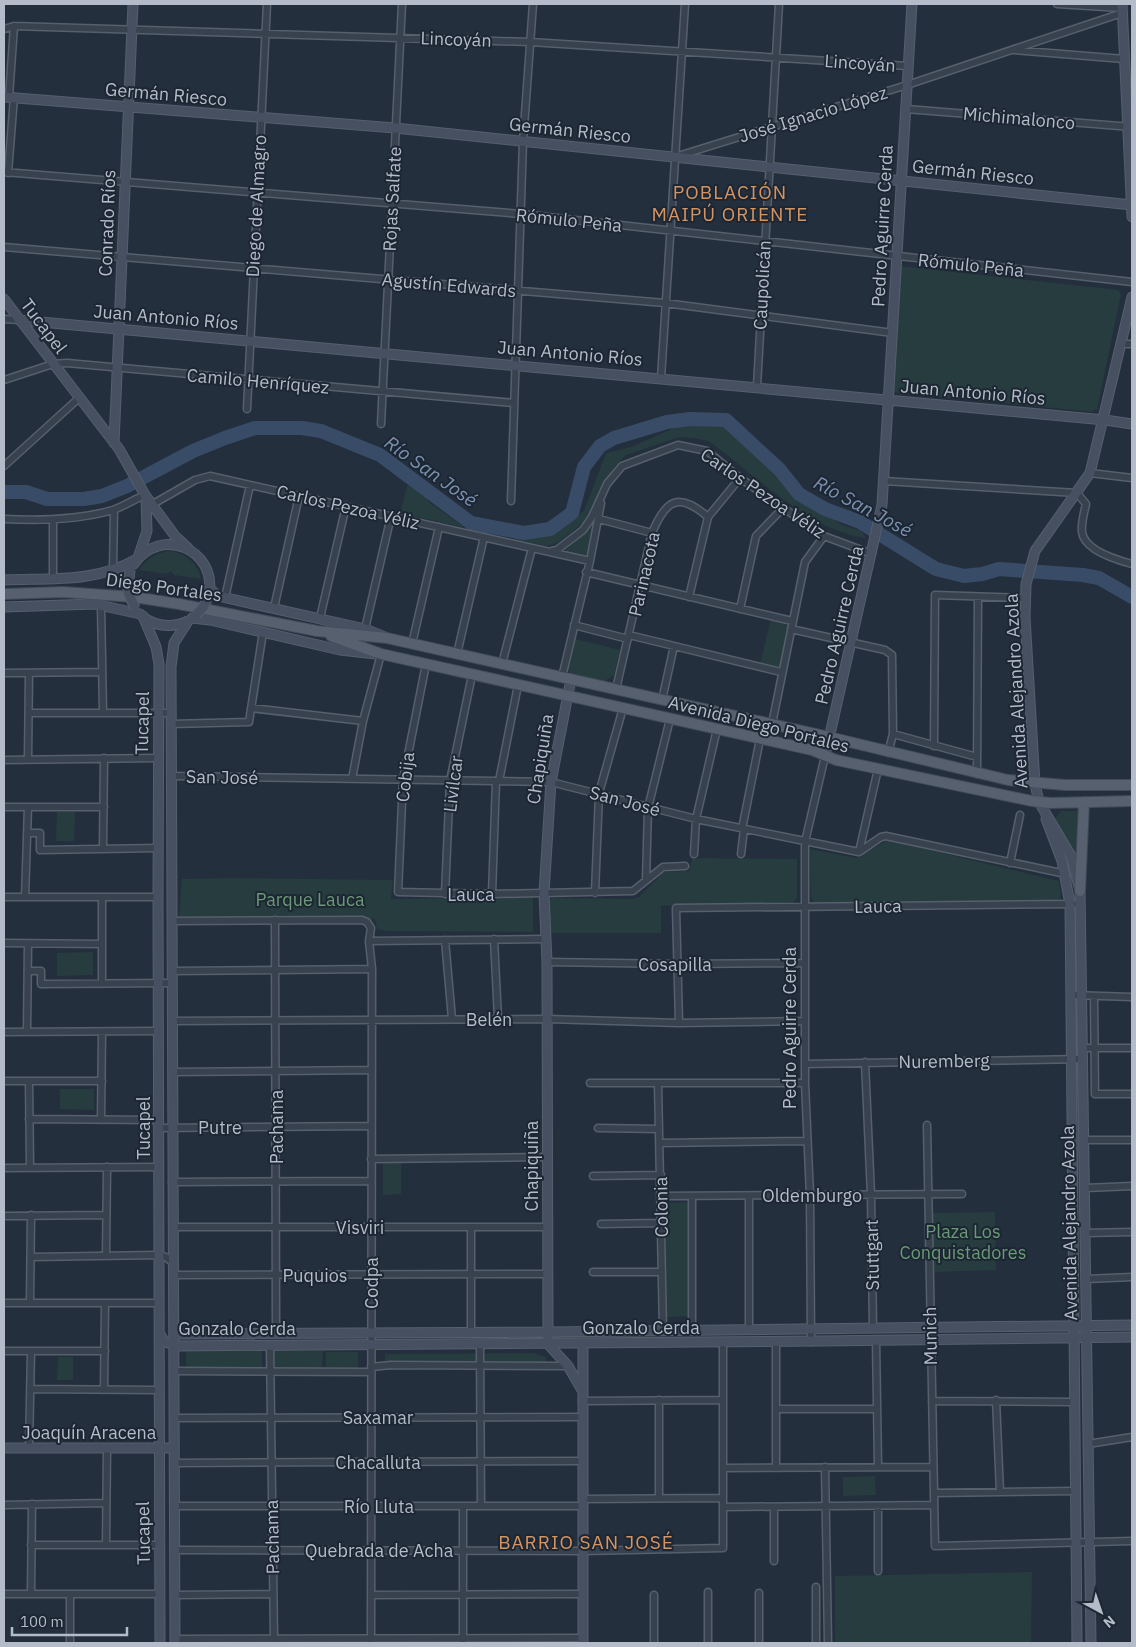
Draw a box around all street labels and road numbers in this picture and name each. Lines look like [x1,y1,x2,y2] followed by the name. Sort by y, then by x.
[420,26,492,52] street label: Lincoyán
[824,49,896,77] street label: Lincoyán
[104,77,228,111] street label: Germán Riesco
[736,80,890,148] street label: José Ignacio López
[962,102,1076,134] street label: Michimalonco
[508,112,632,148] street label: Germán Riesco
[241,134,271,278] street label: Diego de Almagro
[866,144,898,308] street label: Pedro Aguirre Cerda
[378,146,406,252] street label: Rojas Salfate
[911,154,1035,190] street label: Germán Riesco
[94,169,120,277] street label: Conrado Ríos
[515,203,624,237] street label: Rómulo Peña
[748,240,776,330] street label: Caupolicán
[917,248,1026,282] street label: Rómulo Peña
[381,268,517,302] street label: Agustín Edwards
[16,294,72,358] street label: Tucapel
[93,299,239,335] street label: Juan Antonio Ríos
[497,335,643,371] street label: Juan Antonio Ríos
[186,363,330,399] street label: Camilo Henríquez
[900,374,1046,410] street label: Juan Antonio Ríos
[696,443,830,543] street label: Carlos Pezoa Véliz
[274,479,422,535] street label: Carlos Pezoa Véliz
[623,529,665,619] street label: Parinacota
[810,543,869,707] street label: Pedro Aguirre Cerda
[104,567,224,607] street label: Diego Portales
[999,593,1033,789] street label: Avenida Alejandro Azola
[666,690,852,758] street label: Avenida Diego Portales
[130,691,154,755] street label: Tucapel
[522,712,559,806] street label: Chapiquiña
[391,750,420,803] street label: Cobija
[438,754,468,814] street label: Livílcar
[186,765,259,789] street label: San José
[587,781,663,822] street label: San José
[447,883,495,906] street label: Lauca
[854,894,902,918] street label: Lauca
[778,946,801,1109] street label: Pedro Aguirre Cerda
[638,953,712,976] street label: Cosapilla
[466,1008,512,1031] street label: Belén
[898,1049,990,1073] street label: Nuremberg
[265,1089,288,1164] street label: Pachama
[132,1096,155,1160] street label: Tucapel
[198,1116,242,1139] street label: Putre
[520,1120,543,1211] street label: Chapiquiña
[1056,1125,1082,1321] street label: Avenida Alejandro Azola
[649,1176,673,1237] street label: Colonia
[762,1184,862,1207] street label: Oldemburgo
[336,1216,384,1239] street label: Visviri
[860,1219,884,1291] street label: Stuttgart
[360,1257,383,1309] street label: Codpa
[282,1264,348,1287] street label: Puquios
[918,1306,942,1366] street label: Munich
[582,1316,700,1339] street label: Gonzalo Cerda
[178,1317,296,1340] street label: Gonzalo Cerda
[343,1406,414,1429] street label: Saxamar
[22,1421,157,1444] street label: Joaquín Aracena
[335,1451,421,1474] street label: Chacalluta
[344,1495,415,1518] street label: Río Lluta
[260,1499,284,1574] street label: Pachama
[131,1501,155,1565] street label: Tucapel
[305,1539,454,1562] street label: Quebrada de Acha

